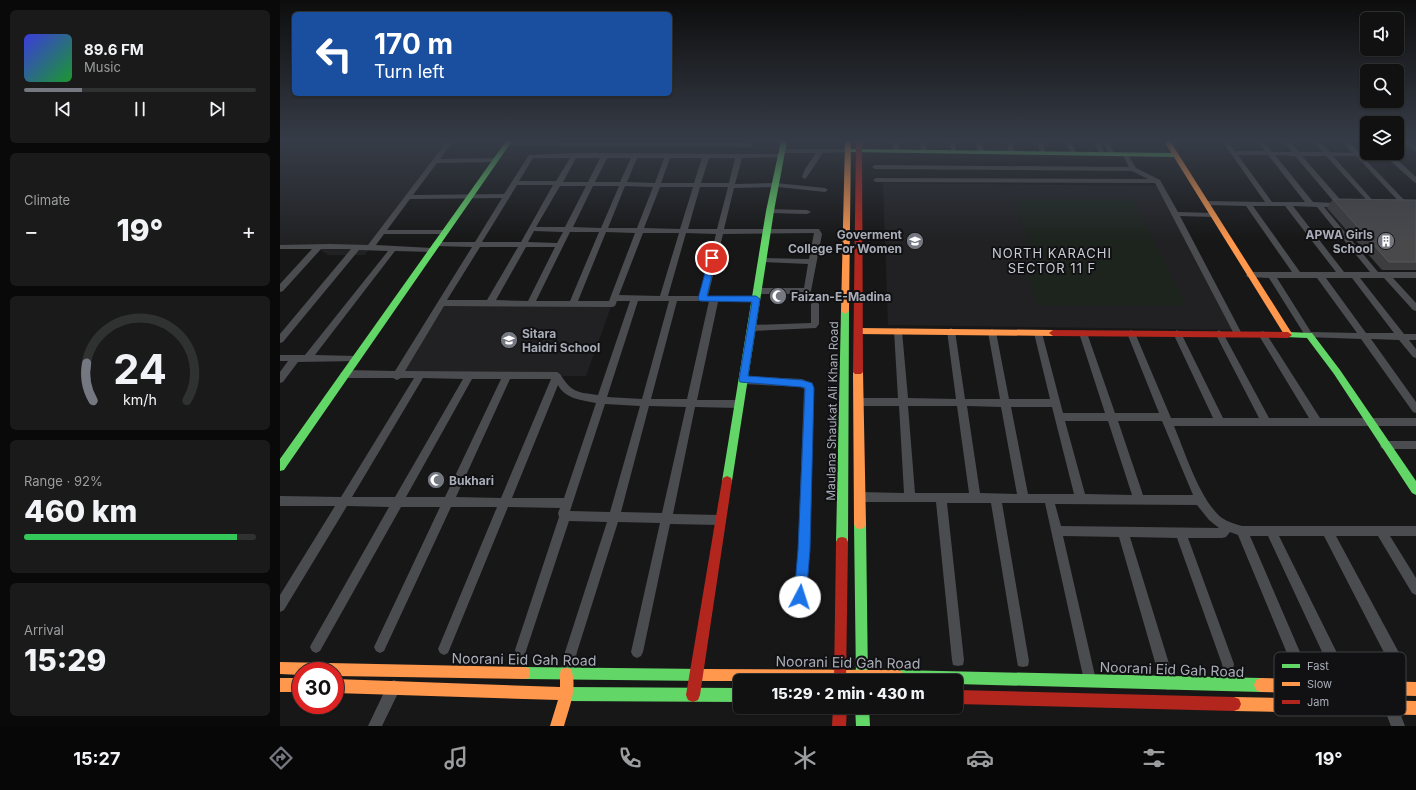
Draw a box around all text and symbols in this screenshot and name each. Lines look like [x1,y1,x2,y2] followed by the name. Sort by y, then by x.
[1360,12,1404,160] map controls
[1360,12,1404,56] button: sound
[374,27,453,61] text: 170 m
[308,28,360,80] icon: left
[84,40,144,59] text: 89.6 FM
[84,59,121,75] text: Music
[374,61,444,82] text: Turn left
[1360,64,1404,108] button: search
[52,98,74,120] icon: previous
[129,98,151,120] icon: pause
[206,98,228,120] icon: next
[1360,116,1404,160] button: layers
[24,192,70,208] text: Climate
[117,212,163,248] text: 19°
[24,218,39,244] text: −
[241,218,256,244] text: +
[788,227,903,256] place label: Goverment College For Women
[1306,227,1373,256] place label: APWA Girls School
[905,231,925,251] school or university icon: Goverment College For Women
[1376,231,1396,251] building icon: APWA Girls School
[695,241,729,275] pin
[992,245,1112,276] district label: NORTH KARACHI SECTOR 11 F
[701,247,723,269] icon: arrive
[768,286,788,306] mosque icon: Faizan-E-Madina
[791,289,891,304] place label: Faizan-E-Madina
[823,321,841,501] street label: Maulana Shaukat Ali Khan Road
[522,326,600,355] place label: Sitara Haidri School
[499,330,519,350] school or university icon: Sitara Haidri School
[113,344,167,394] text: 24
[123,391,157,408] text: km/h
[426,470,446,490] mosque icon: Bukhari
[24,473,103,489] text: Range · 92%
[449,473,494,488] place label: Bukhari
[24,493,137,529] text: 460 km
[779,576,821,618] position arrow
[24,622,64,638] text: Arrival
[24,642,106,678] text: 15:29
[452,649,596,669] street label: Noorani Eid Gah Road
[776,652,920,672] street label: Noorani Eid Gah Road
[1274,652,1406,716] legend
[1099,658,1245,680] street label: Noorani Eid Gah Road
[1307,659,1329,673] text: Fast
[292,662,344,714] speed limit sign: 30
[1307,677,1332,691] text: Slow
[771,684,925,703] text: 15:29 · 2 min · 430 m
[1307,695,1329,709] text: Jam
[267,744,295,772] icon: directions
[442,744,470,772] icon: music
[616,744,644,772] icon: phone
[791,744,819,772] icon: climate
[966,744,994,772] icon: car
[1140,744,1168,772] icon: filters
[73,748,120,769] text: 15:27
[1315,748,1343,769] text: 19°

